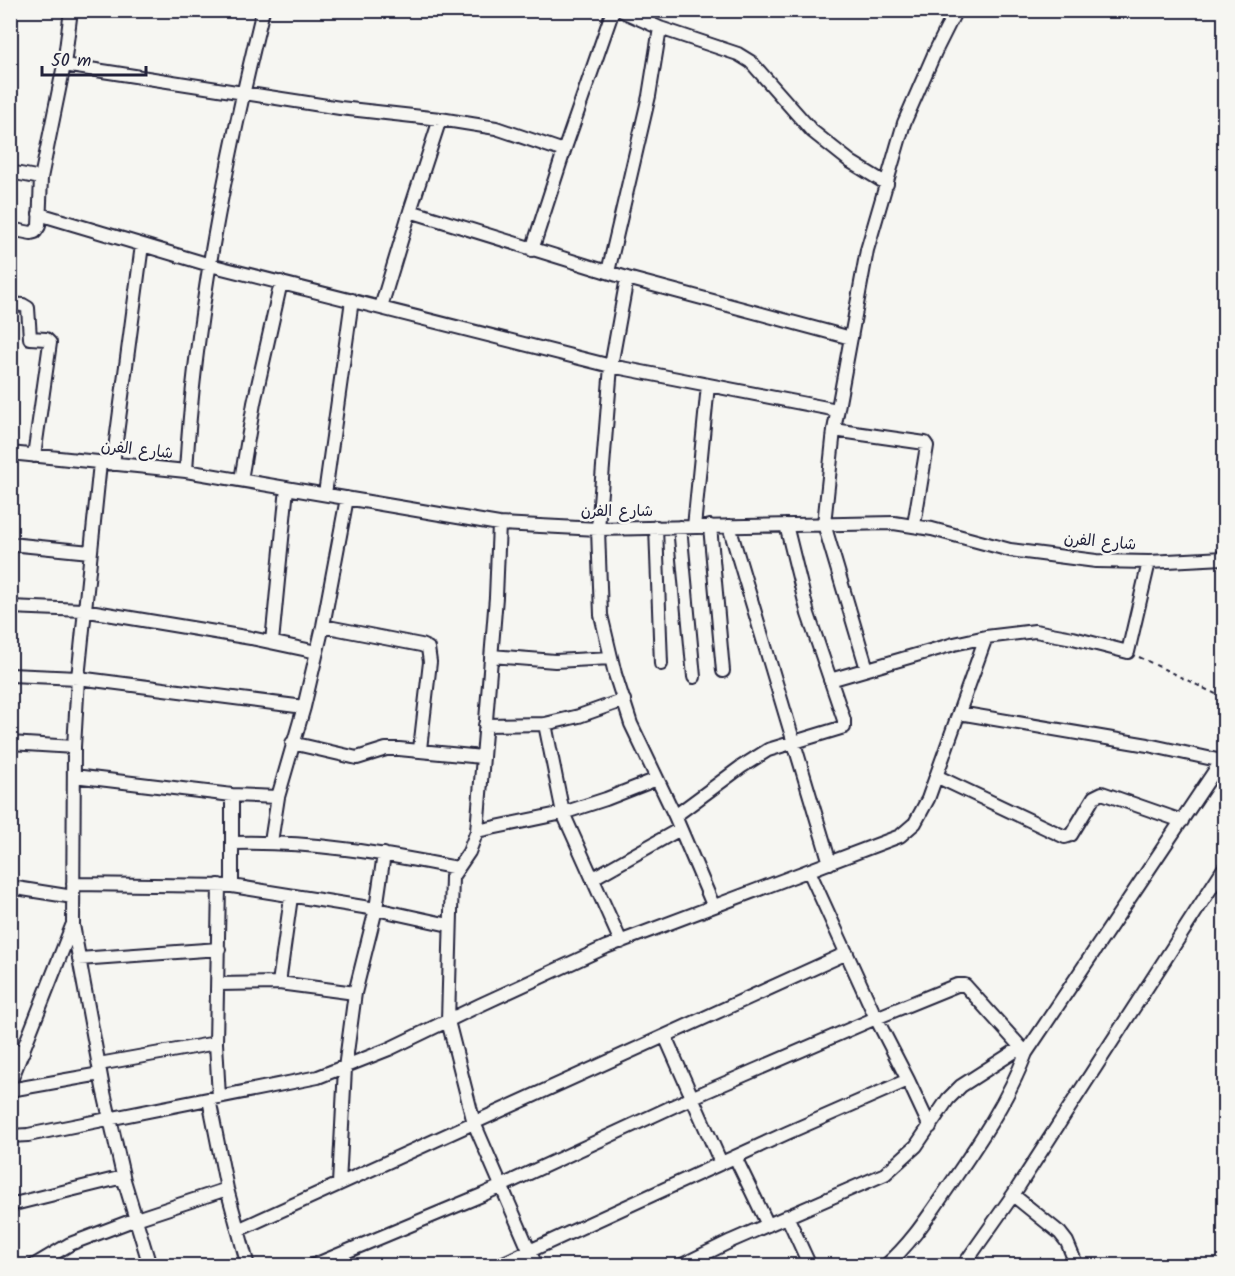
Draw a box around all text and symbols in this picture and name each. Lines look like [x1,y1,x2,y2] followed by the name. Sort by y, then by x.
[42,39,146,77] scale bar
[51,47,91,76] text: 50 m
[100,434,174,466] street label: شارع الفرن
[581,499,653,524] street label: شارع الفرن
[1063,526,1137,558] street label: شارع الفرن

